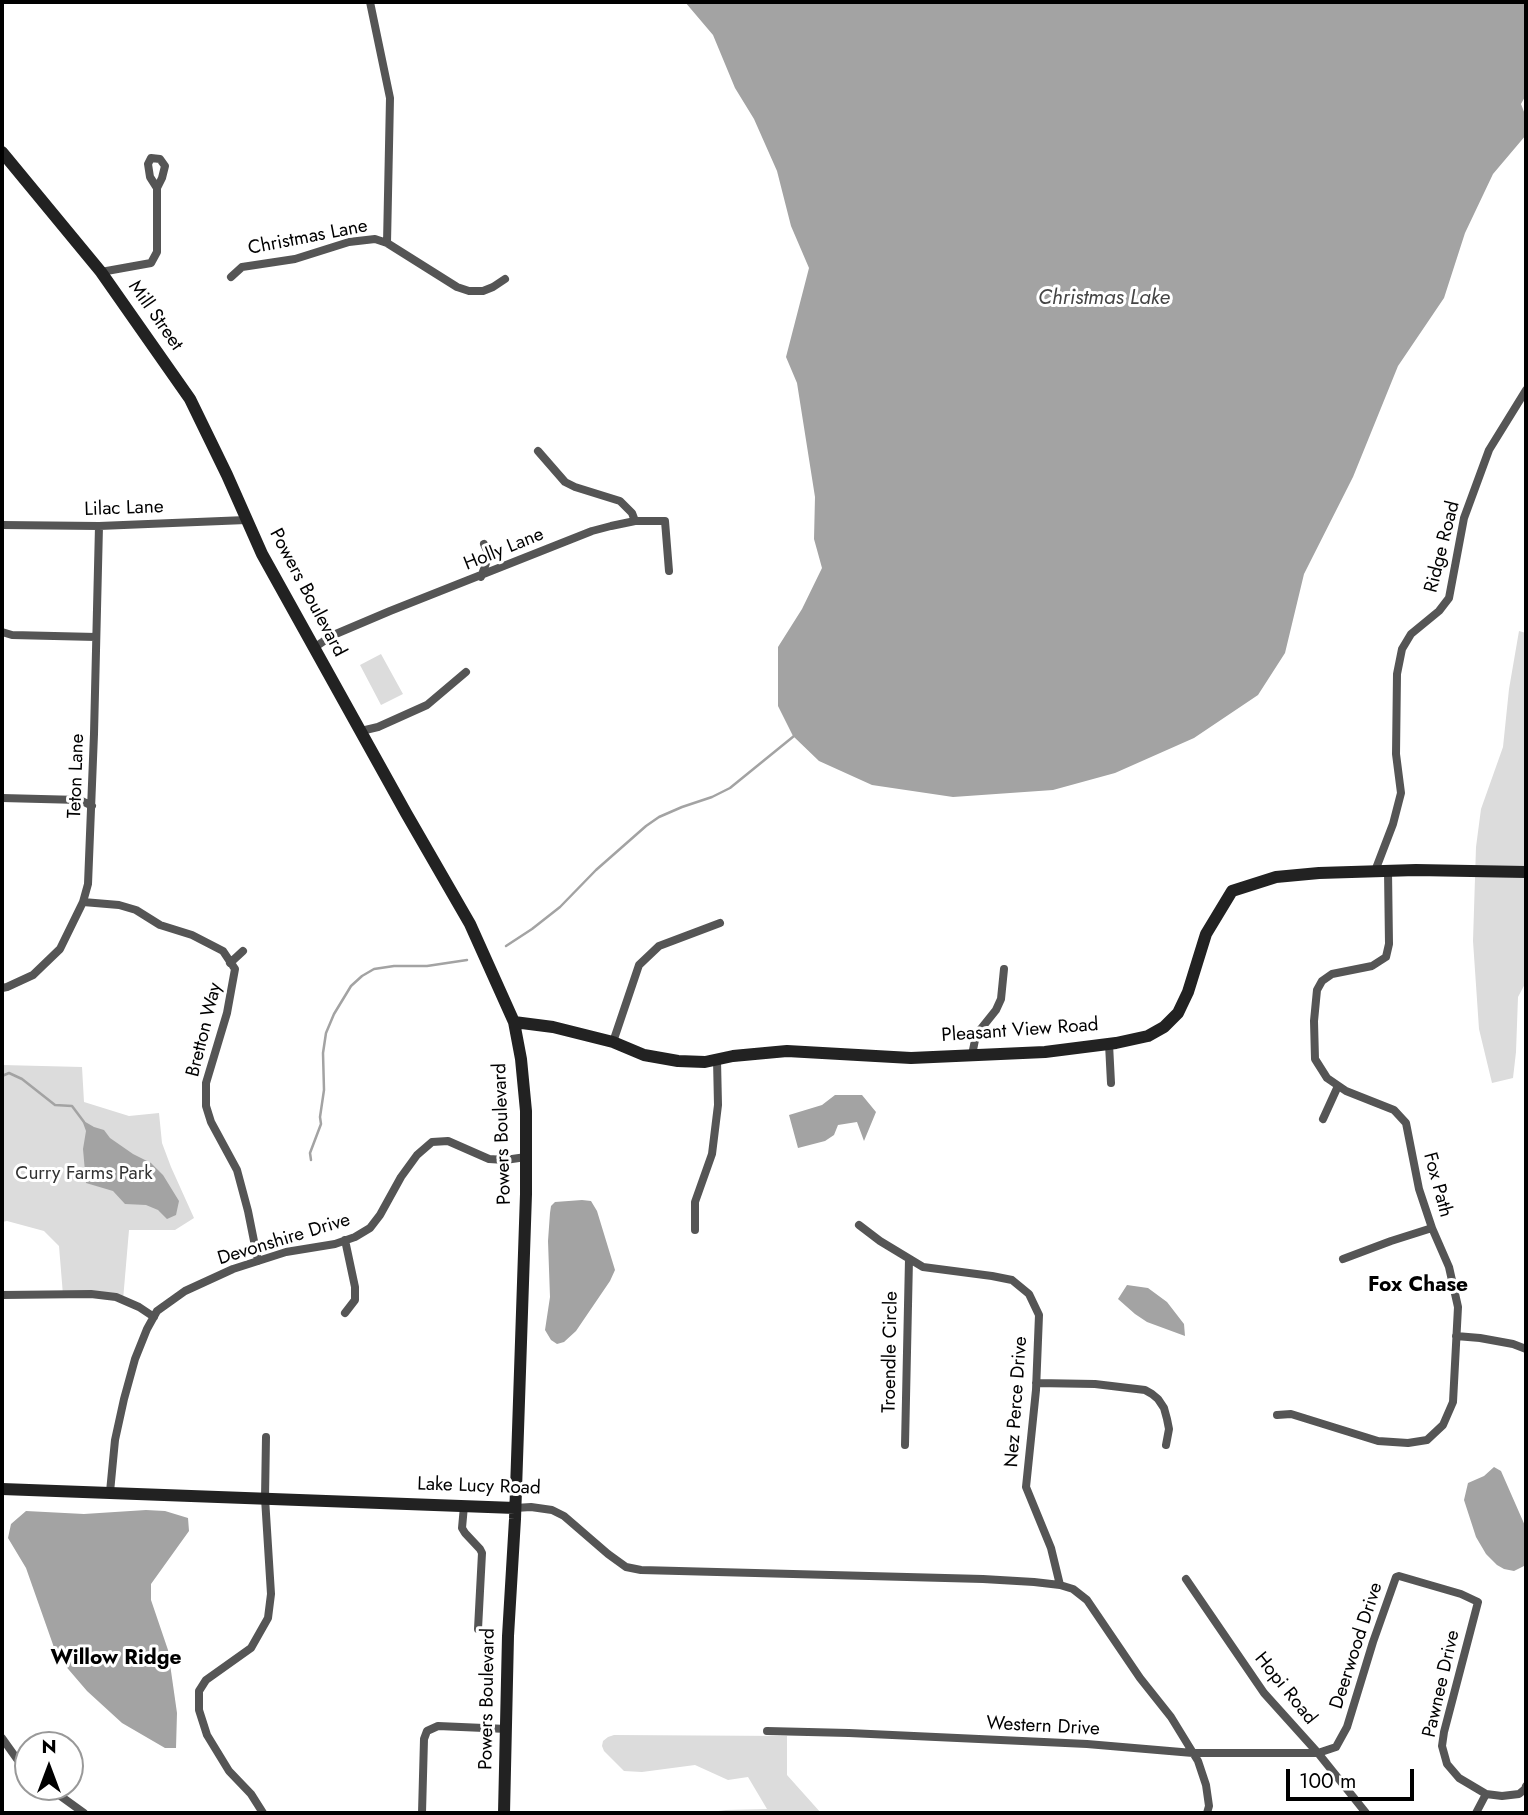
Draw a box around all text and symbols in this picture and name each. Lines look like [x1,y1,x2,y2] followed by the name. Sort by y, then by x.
[246,215,370,261] street label: Christmas Lane
[123,277,187,355] street label: Mill Street
[1038,286,1170,312] water label: Christmas Lake
[84,496,164,522] street label: Lilac Lane
[1421,499,1465,595] street label: Ridge Road
[461,524,547,576] street label: Holly Lane
[264,525,350,661] street label: Powers Boulevard
[64,733,90,819] street label: Teton Lane
[182,981,228,1079] street label: Bretton Way
[941,1014,1099,1048] street label: Pleasant View Road
[489,1063,517,1205] street label: Powers Boulevard
[1417,1150,1457,1220] street label: Fox Path
[15,1163,153,1185] park label: Curry Farms Park
[215,1209,353,1271] street label: Devonshire Drive
[1368,1273,1468,1299] district label: Fox Chase
[879,1291,903,1413] street label: Troendle Circle
[1001,1336,1033,1468] street label: Nez Perce Drive
[417,1473,541,1501] street label: Lake Lucy Road
[1326,1580,1388,1712] street label: Deerwood Drive
[475,1628,501,1770] street label: Powers Boulevard
[1419,1628,1465,1740] street label: Pawnee Drive
[50,1646,182,1672] district label: Willow Ridge
[1249,1648,1321,1730] street label: Hopi Road
[986,1713,1100,1741] street label: Western Drive
[14,1731,84,1801] north arrow
[41,1733,57,1760] text: N
[1290,1756,1418,1800] scale bar
[1299,1766,1356,1796] text: 100 m

